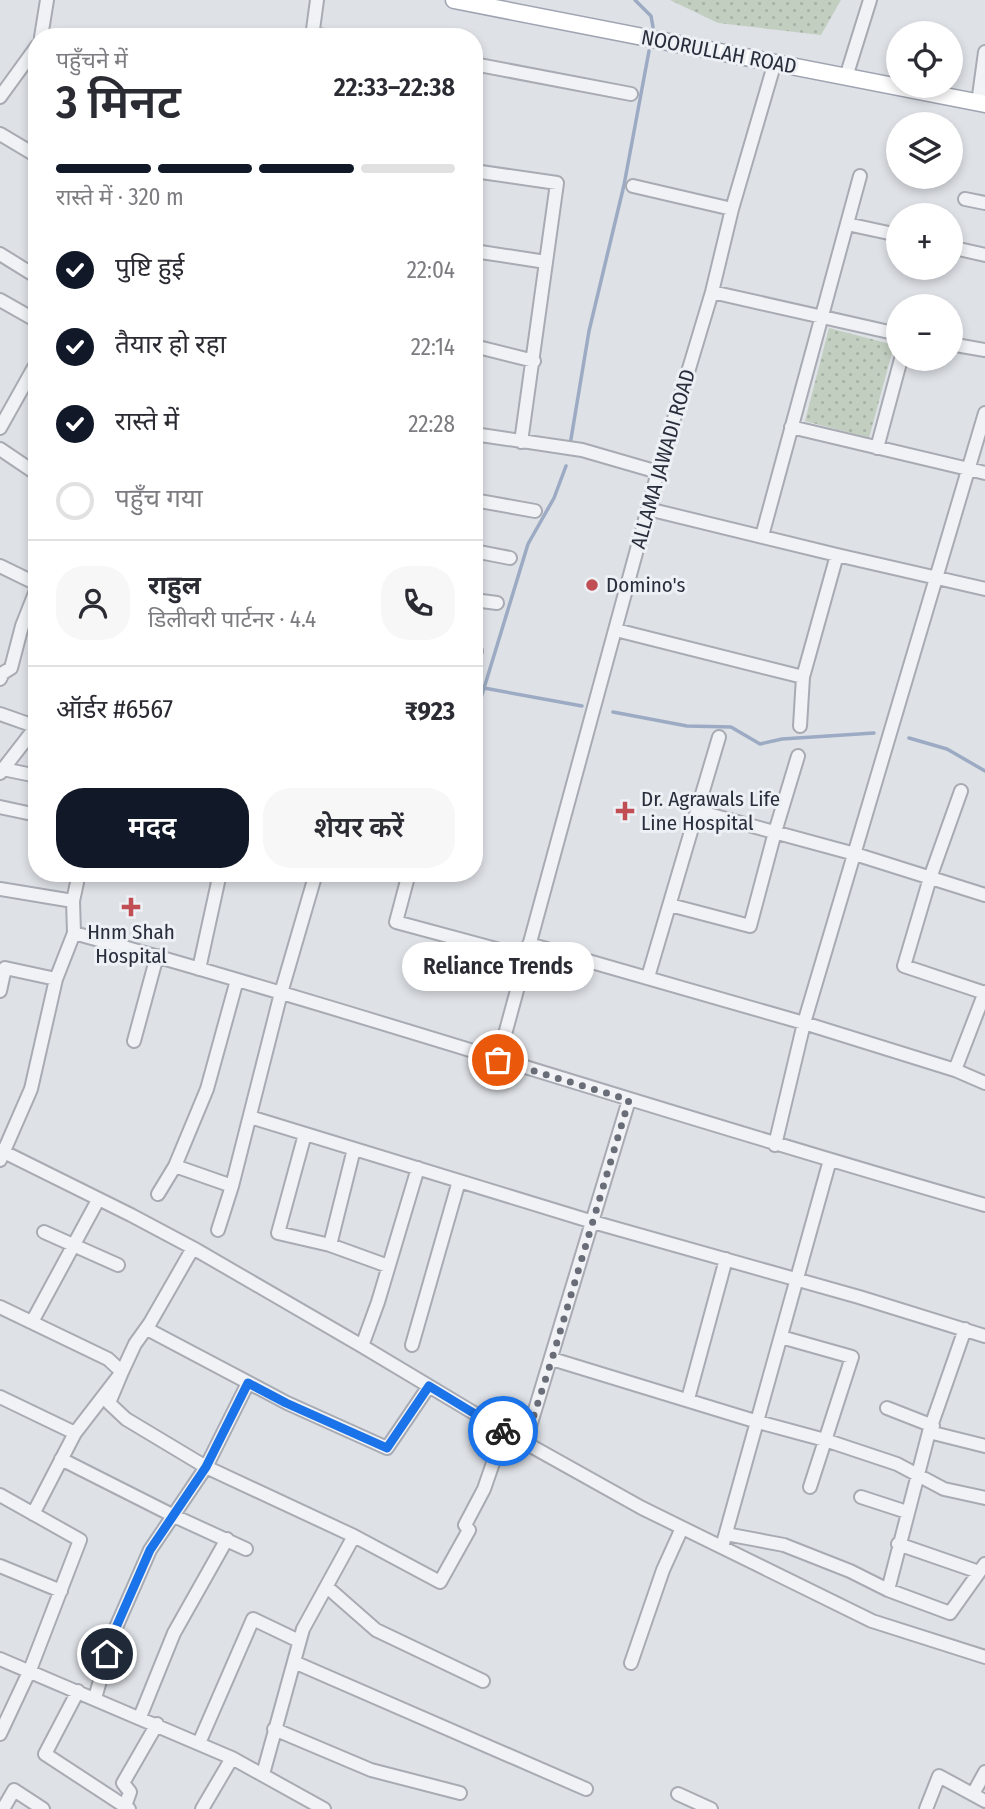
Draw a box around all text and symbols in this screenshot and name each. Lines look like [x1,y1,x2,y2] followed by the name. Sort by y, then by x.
[886,21,963,371] map controls
[886,21,963,98] button: locate
[639,24,799,80] street label: NOORULLAH ROAD
[56,46,128,74] text: पहुँचने में
[334,72,455,103] text: 22:33–22:38
[56,75,181,130] text: 3 मिनट
[886,112,963,189] button: layers
[56,183,184,211] text: रास्ते में · 320 m
[886,203,963,280] button: +
[56,251,94,289] icon: check
[115,252,184,283] text: पुष्टि हुई
[407,256,455,284] text: 22:04
[886,294,963,371] button: −
[56,328,94,366] icon: check
[115,329,226,360] text: तैयार हो रहा
[411,333,455,361] text: 22:14
[625,366,701,552] street label: ALLAMA JAWADI ROAD
[56,405,94,443] icon: check
[115,406,179,437] text: रास्ते में
[408,410,455,438] text: 22:28
[115,483,203,514] text: पहुँच गया
[56,566,130,640] button: person
[381,566,455,640] button: phone
[148,570,201,601] text: राहुल
[606,572,686,598] place label: Domino's
[584,577,600,593] marker: Domino's
[148,605,316,633] text: डिलीवरी पार्टनर · 4.4
[56,694,173,725] text: ऑर्डर #6567
[405,696,455,727] text: ₹923
[641,786,780,836] place label: Dr. Agrawals Life Line Hospital
[56,788,249,868] button: मदद
[263,788,455,868] button: शेयर करें
[615,801,635,821] marker: Dr. Agrawals Life Line Hospital
[121,897,141,917] marker: Hnm Shah Hospital
[87,919,175,969] place label: Hnm Shah Hospital
[402,941,594,990] callout: Reliance Trends
[423,952,573,980] text: Reliance Trends
[468,1030,528,1090] pin
[479,1041,517,1079] icon: bag
[468,1396,538,1466] courier
[484,1412,522,1450] icon: bike
[77,1624,137,1684] pin
[88,1635,126,1673] icon: home

